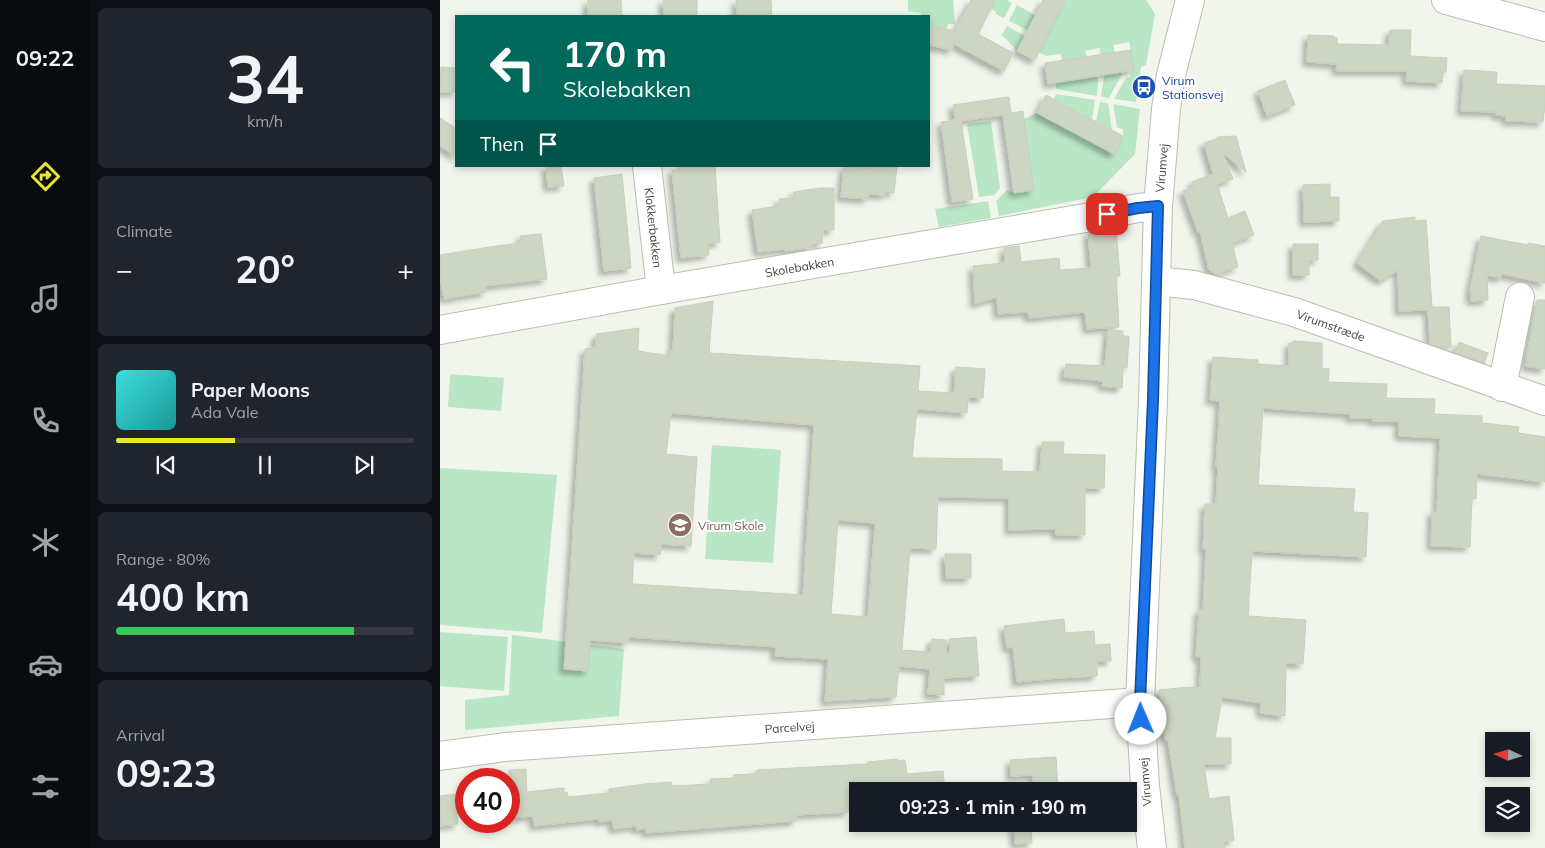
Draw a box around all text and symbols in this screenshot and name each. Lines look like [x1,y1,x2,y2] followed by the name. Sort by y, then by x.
[563,32,667,76] text: 170 m
[480,35,545,100] icon: left
[226,38,304,119] text: 34
[16,44,74,72] text: 09:22
[1162,73,1223,102] place label: Virum Stationsvej
[1131,74,1157,100] bus stop icon: Virum Stationsvej
[563,75,691,103] text: Skolebakken
[247,111,283,131] text: km/h
[534,130,562,158] icon: arrive
[480,132,524,156] text: Then
[1152,143,1171,193] street label: Virumvej
[28,159,63,194] icon: directions
[642,187,666,269] street label: Klokkerbakken
[1086,193,1128,235] pin
[1093,200,1121,228] icon: arrive
[116,221,172,241] text: Climate
[235,245,295,293] text: 20°
[116,252,133,287] text: −
[397,252,414,287] text: +
[764,253,835,280] street label: Skolebakken
[28,281,63,316] icon: music
[1295,306,1367,344] street label: Virumstræde
[191,378,310,402] text: Paper Moons
[191,402,258,422] text: Ada Vale
[28,403,63,438] icon: phone
[152,451,180,479] icon: previous
[251,451,279,479] icon: pause
[350,451,378,479] icon: next
[667,512,693,538] school or university icon: Virum Skole
[698,518,764,533] place label: Virum Skole
[28,525,63,560] icon: climate
[116,549,211,569] text: Range · 80%
[116,573,250,621] text: 400 km
[28,647,63,682] icon: car
[1114,692,1166,744] position arrow
[764,718,815,736] street label: Parcelvej
[116,725,165,745] text: Arrival
[1485,732,1530,778] north arrow
[1485,732,1530,832] map controls
[116,749,217,797] text: 09:23
[1135,757,1155,807] street label: Virumvej
[455,768,520,833] speed limit sign: 40
[28,769,63,804] icon: filters
[1485,787,1530,832] button: layers
[899,795,1087,819] text: 09:23 · 1 min · 190 m

